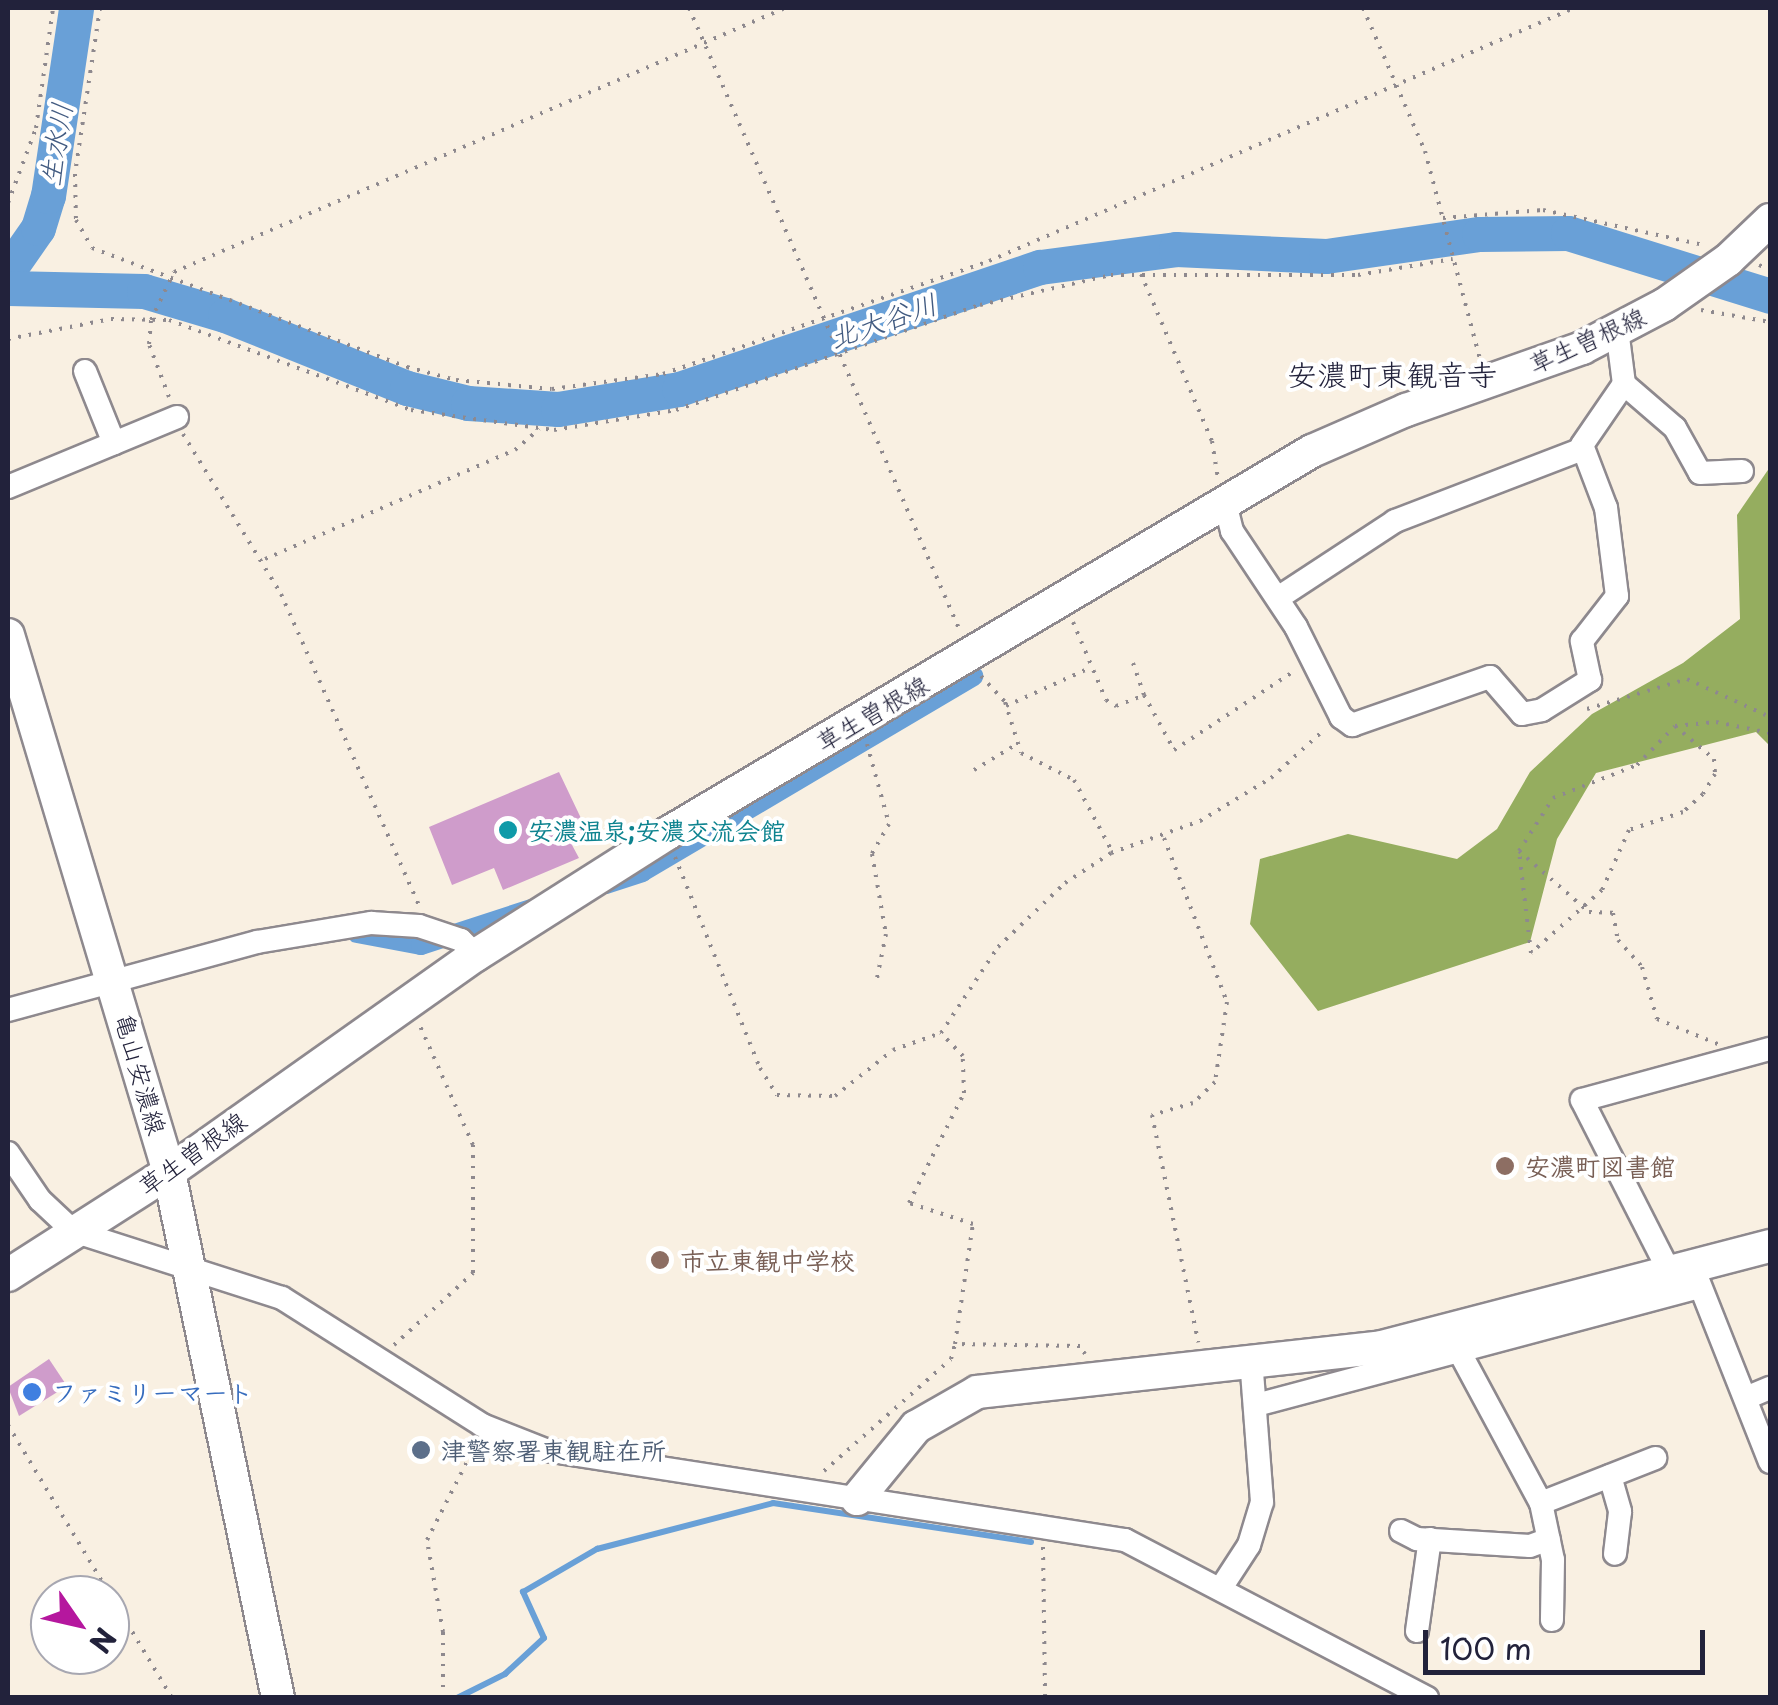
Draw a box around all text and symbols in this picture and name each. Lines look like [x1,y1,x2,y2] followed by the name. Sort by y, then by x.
[32,100,78,188] water label: 生水川
[825,286,941,354] water label: 北大谷川
[1524,301,1650,379] street label: 草生曽根線
[1287,356,1497,392] district label: 安濃町東観音寺
[810,669,934,757] street label: 草生曽根線
[528,815,785,845] place label: 安濃温泉;安濃交流会館
[497,819,519,841] marker: 安濃温泉;安濃交流会館
[109,1010,173,1138] street label: 亀山安濃線
[132,1105,252,1201] street label: 草生曽根線
[1525,1151,1675,1181] place label: 安濃町図書館
[1494,1155,1516,1177] marker: 安濃町図書館
[680,1245,855,1275] place label: 市立東観中学校
[649,1249,671,1271] marker: 市立東観中学校
[52,1377,252,1407] place label: ファミリーマート
[21,1381,43,1403] marker: ファミリーマート
[441,1435,666,1465] place label: 津警察署東観駐在所
[410,1439,432,1461] marker: 津警察署東観駐在所
[30,1575,130,1675] north arrow
[1428,1610,1710,1672] scale bar
[80,1620,128,1662] text: N
[1440,1625,1532,1670] text: 100 m

